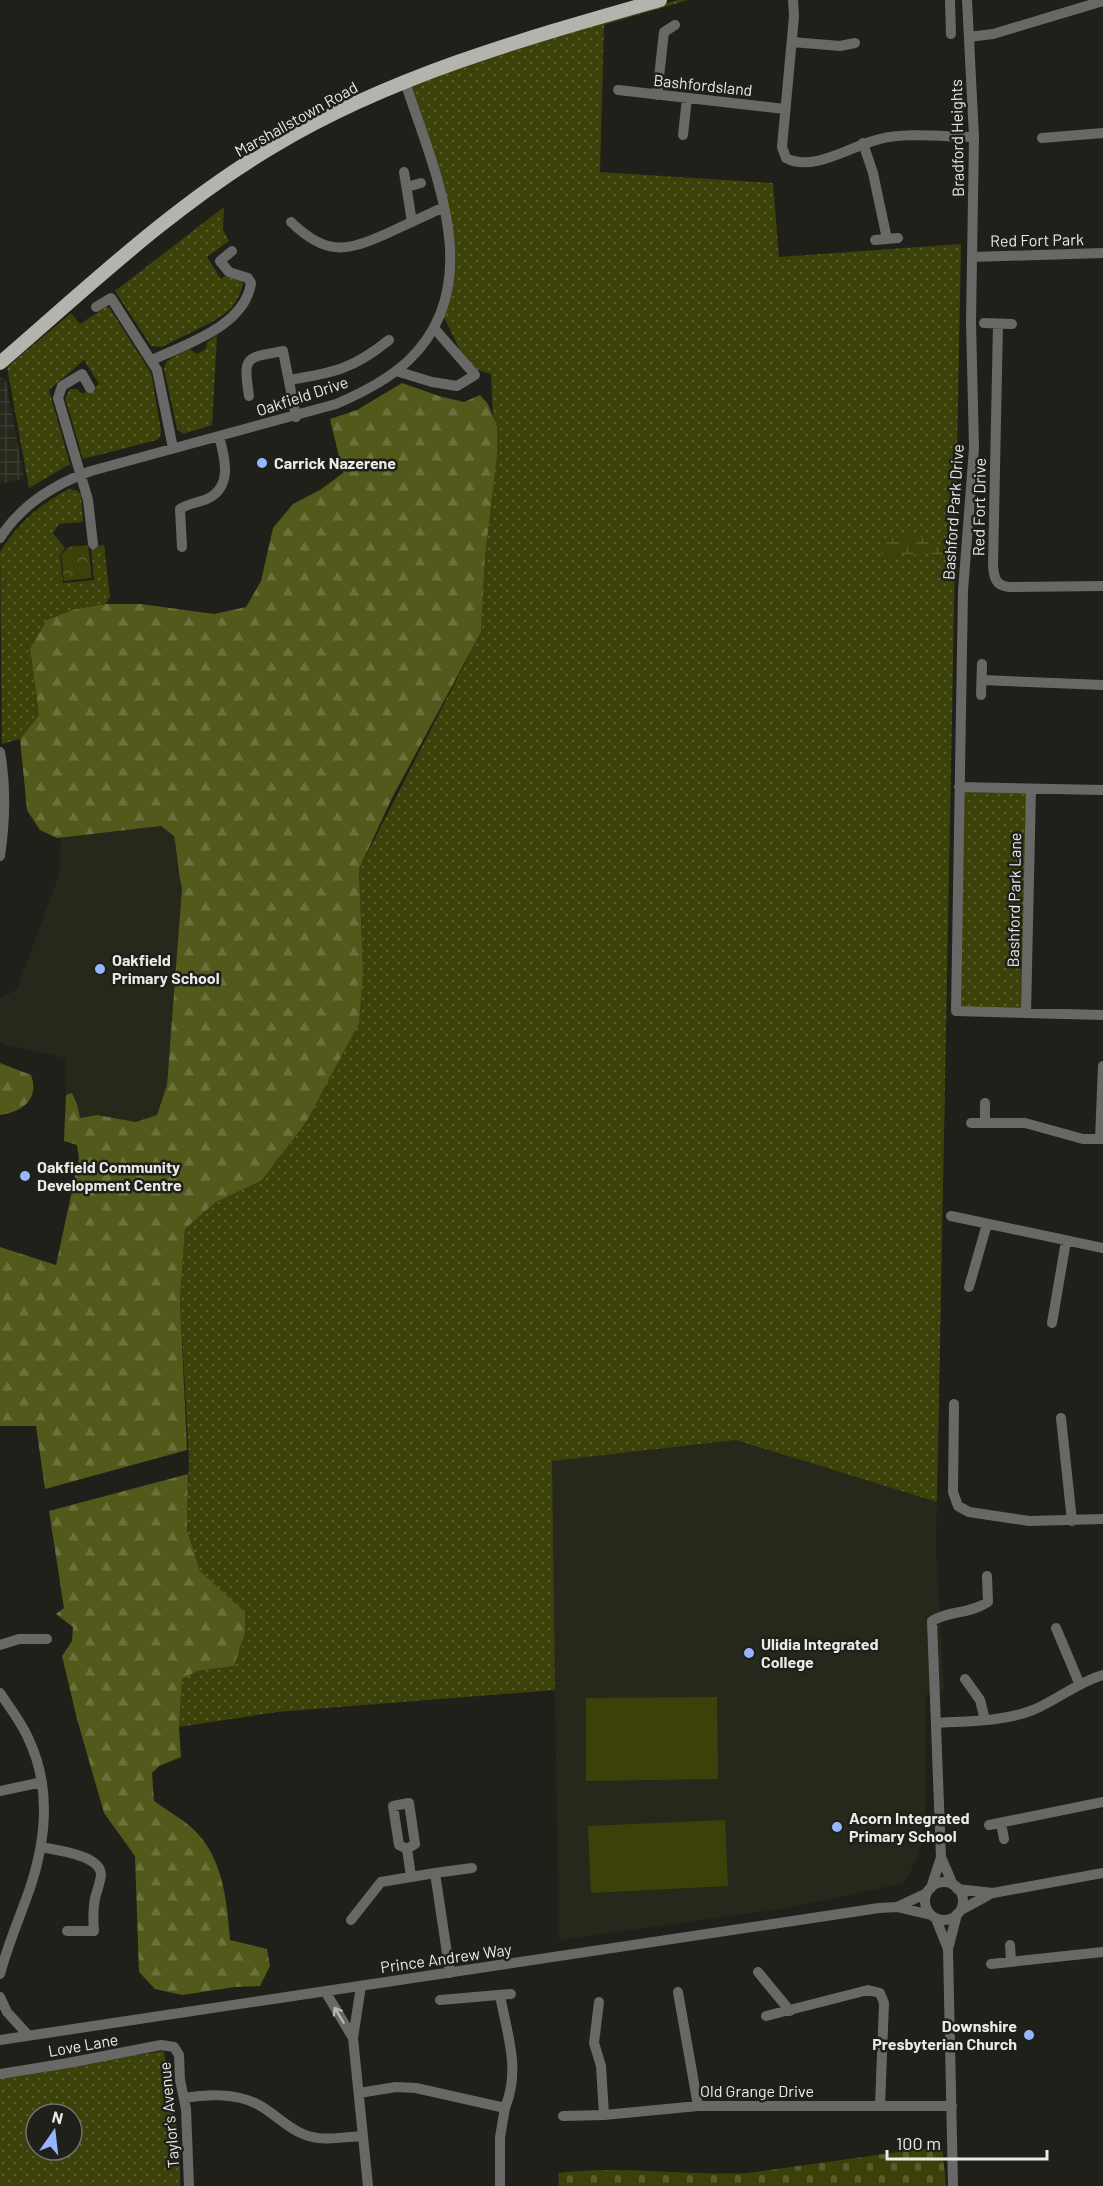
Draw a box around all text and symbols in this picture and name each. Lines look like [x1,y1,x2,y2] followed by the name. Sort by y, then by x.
[653,70,753,99] street label: Bashfordsland
[231,77,361,160] street label: Marshallstown Road
[946,79,967,197] street label: Bradford Heights
[990,229,1084,250] street label: Red Fort Park
[253,372,350,419] street label: Oakfield Drive
[938,443,967,581] street label: Bashford Park Drive
[274,453,396,472] place label: Carrick Nazerene
[255,456,269,470] marker: Carrick Nazerene
[968,458,989,556] street label: Red Fort Drive
[1003,832,1024,968] street label: Bashford Park Lane
[112,950,220,987] place label: Oakfield Primary School
[93,962,107,976] marker: Oakfield Primary School
[37,1157,182,1194] place label: Oakfield Community Development Centre
[18,1169,32,1183] marker: Oakfield Community Development Centre
[761,1634,878,1671] place label: Ulidia Integrated College
[742,1646,756,1660] marker: Ulidia Integrated College
[849,1808,970,1845] place label: Acorn Integrated Primary School
[830,1820,844,1834] marker: Acorn Integrated Primary School
[379,1939,513,1976] street label: Prince Andrew Way
[333,2007,345,2024] one-way arrow
[872,2016,1017,2053] place label: Downshire Presbyterian Church
[1022,2028,1036,2042] marker: Downshire Presbyterian Church
[46,2029,119,2060] street label: Love Lane
[154,2061,183,2169] street label: Taylor's Avenue
[700,2081,814,2100] street label: Old Grange Drive
[24,2102,84,2162] north arrow
[50,2106,65,2127] text: N
[887,2123,1048,2161] scale bar
[896,2132,941,2154] text: 100 m

